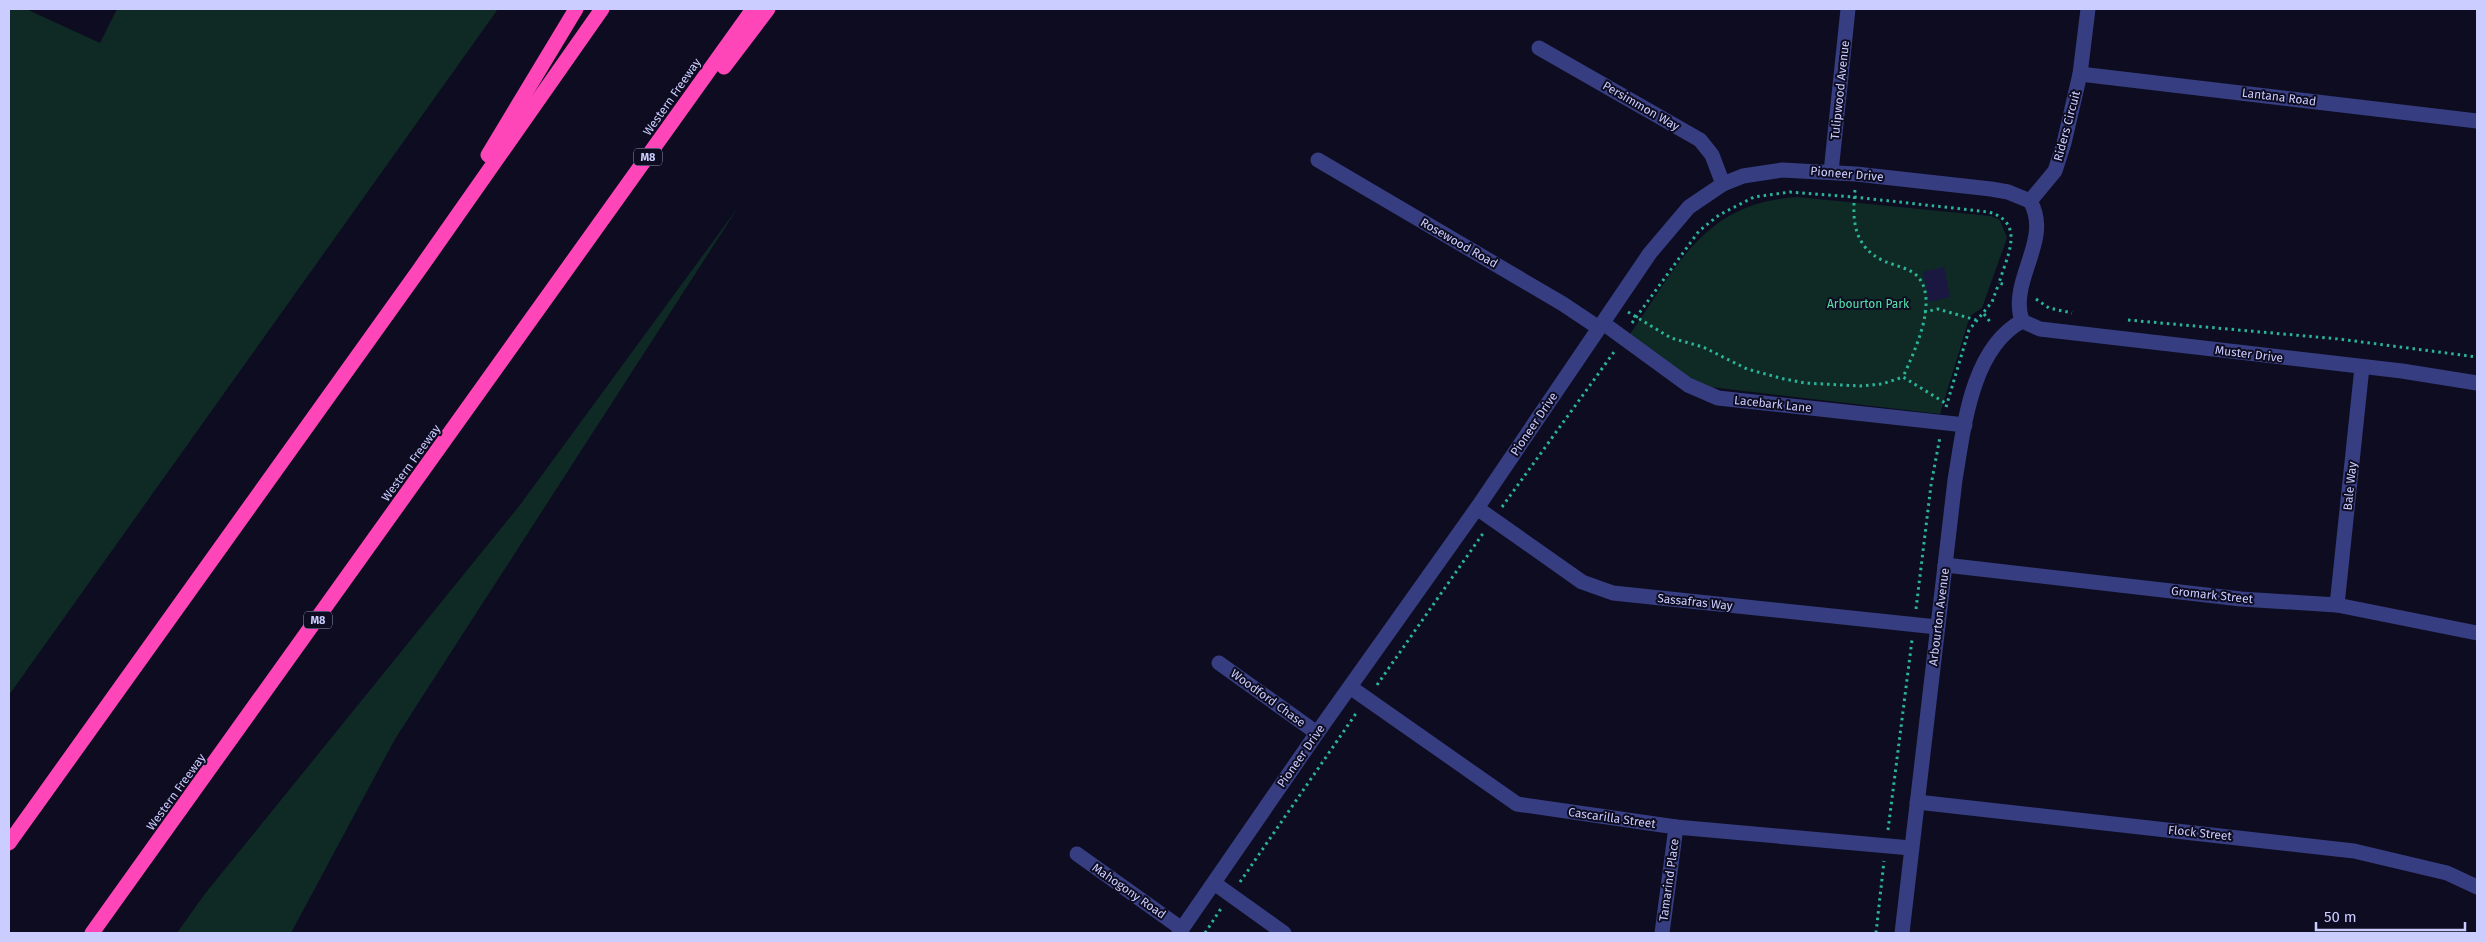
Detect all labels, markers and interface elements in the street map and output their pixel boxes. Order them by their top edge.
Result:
street label: Tulipwood Avenue [1828,40,1852,140]
street label: Western Freeway [640,56,704,138]
street label: Persimmon Way [1600,78,1682,134]
street label: Lantana Road [2241,86,2317,108]
street label: Riders Circuit [2051,89,2083,163]
road number: M8 [634,148,662,166]
street label: Pioneer Drive [1810,164,1884,184]
street label: Rosewood Road [1418,215,1500,271]
park label: Arbourton Park [1827,297,1910,311]
street label: Muster Drive [2214,343,2284,365]
street label: Pioneer Drive [1508,390,1560,458]
street label: Lacebark Lane [1734,393,1812,415]
street label: Western Freeway [379,422,443,504]
street label: Bale Way [2340,461,2360,511]
street label: Arbourton Avenue [1926,567,1952,667]
street label: Gromark Street [2170,584,2254,606]
street label: Sassafras Way [1657,591,1733,613]
road number: M8 [304,612,332,628]
street label: Woodford Chase [1228,666,1308,730]
street label: Pioneer Drive [1274,722,1328,790]
street label: Western Freeway [144,751,208,833]
street label: Cascarilla Street [1567,805,1657,831]
street label: Flock Street [2168,823,2233,843]
street label: Tamarind Place [1656,838,1682,922]
street label: Mahogony Road [1089,860,1169,922]
scale bar [2316,900,2465,932]
text: 50 m [2324,908,2357,926]

